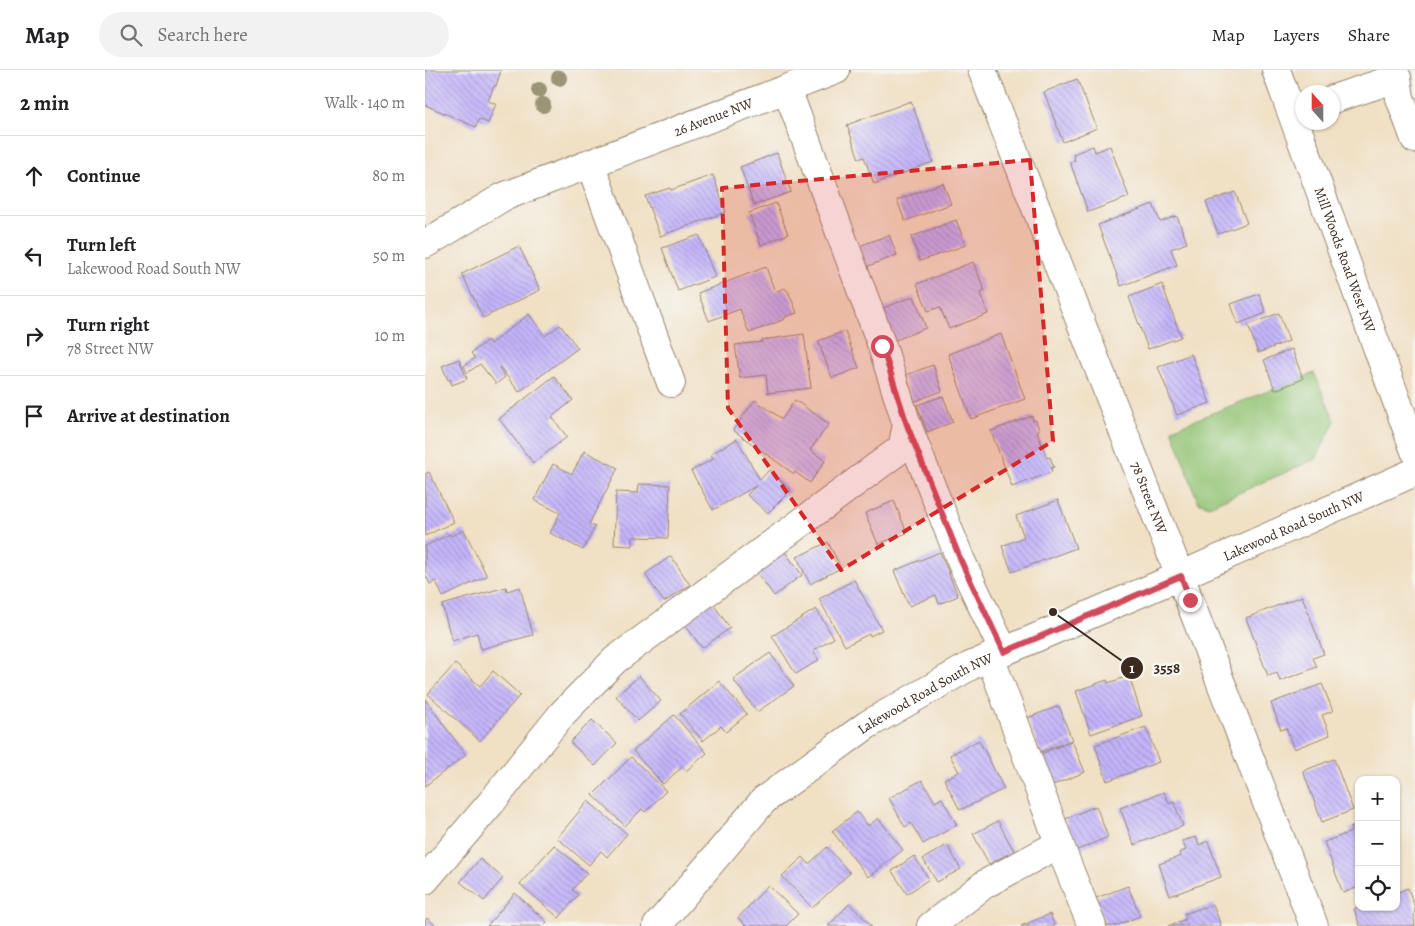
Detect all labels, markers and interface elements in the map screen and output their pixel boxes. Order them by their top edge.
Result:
search box [99,12,449,57]
text: Map [25,19,69,51]
icon: search [117,21,145,49]
text: Search here [157,22,248,48]
text: Map [1212,23,1245,47]
text: Layers [1273,23,1320,47]
text: Share [1348,23,1390,47]
north arrow [1295,85,1340,130]
text: 2 min [20,89,69,117]
text: Walk · 140 m [325,92,405,114]
street label: 26 Avenue NW [671,93,757,141]
icon: ahead [20,162,48,190]
text: Continue [67,163,141,189]
text: 80 m [372,165,405,187]
street label: Mill Woods Road West NW [1310,185,1380,336]
text: Turn left [67,232,136,258]
icon: left [20,242,48,270]
text: 50 m [373,245,405,267]
text: Lakewood Road South NW [67,258,241,280]
text: Turn right [67,312,149,338]
icon: right [20,322,48,350]
text: 10 m [375,325,405,347]
route start [871,335,894,358]
text: 78 Street NW [67,338,154,360]
icon: arrive [20,402,48,430]
text: Arrive at destination [67,403,230,429]
street label: 78 Street NW [1126,459,1172,537]
street label: Lakewood Road South NW [1220,486,1368,566]
route end [1179,589,1202,612]
street label: Lakewood Road South NW [854,648,997,739]
callout: 3558 [1119,653,1191,683]
text: 1 [1129,658,1135,678]
text: 3558 [1154,658,1180,678]
map controls [1355,776,1400,911]
button: + [1355,776,1400,821]
button: − [1355,821,1400,866]
button: locate [1355,866,1400,911]

